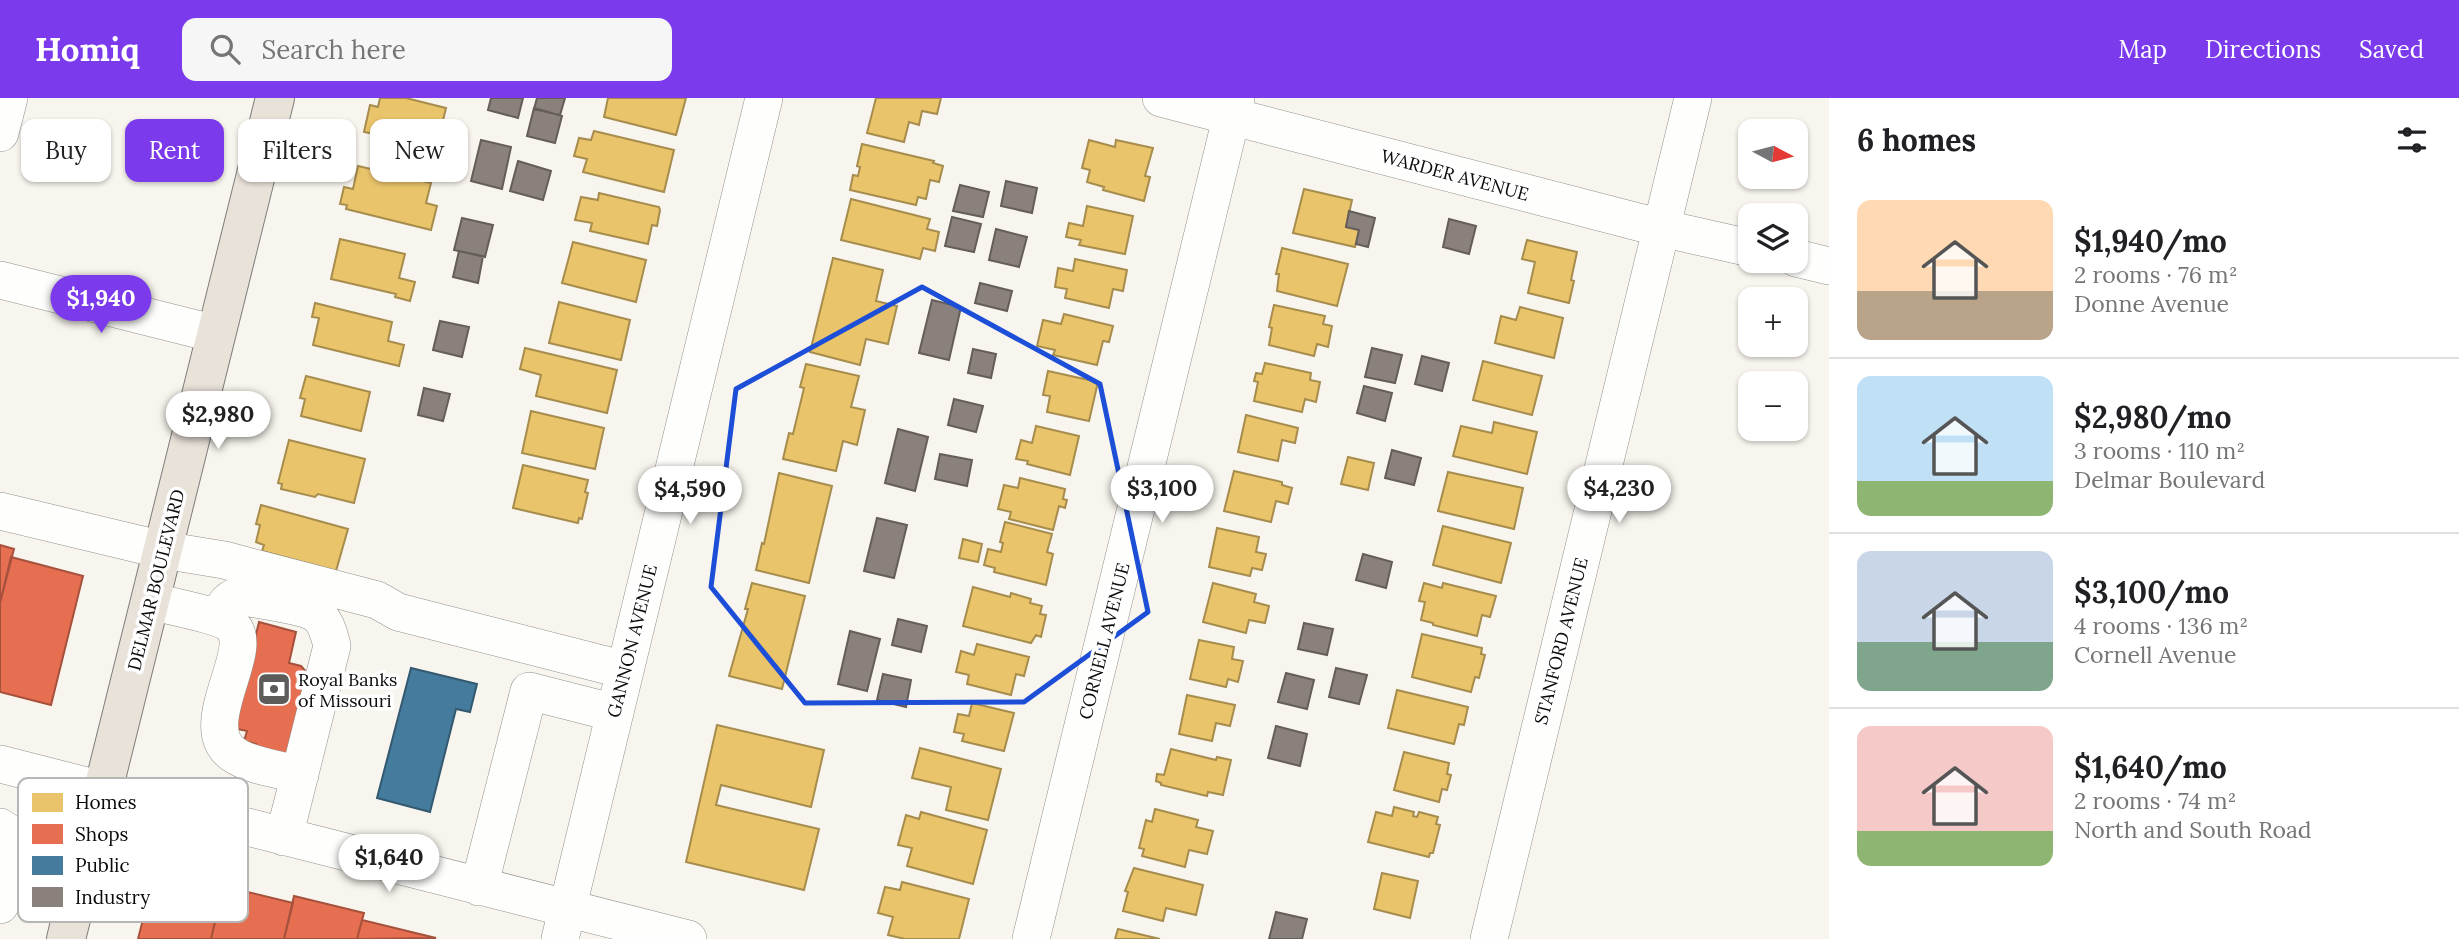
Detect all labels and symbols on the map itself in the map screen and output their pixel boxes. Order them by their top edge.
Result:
north arrow [1738,119,1808,189]
street label: WARDER AVENUE [1379,144,1531,206]
pin: $1,940 [44,275,158,335]
pin: $2,980 [161,392,275,451]
pin: $4,590 [633,466,747,526]
pin: $3,100 [1105,466,1219,525]
pin: $4,230 [1562,466,1676,525]
street label: DELMAR BOULEVARD [122,487,190,673]
street label: STANFORD AVENUE [1529,555,1593,727]
street label: CORNELL AVENUE [1073,560,1135,722]
street label: GANNON AVENUE [602,562,662,720]
place label: Royal Banks of Missouri [298,668,397,712]
bank icon: Royal Banks of Missouri [255,670,293,708]
legend [18,778,248,922]
text: Homes [75,790,137,814]
text: Shops [75,822,129,846]
pin: $1,640 [332,834,446,894]
text: Public [75,853,130,877]
text: Industry [75,885,150,909]

